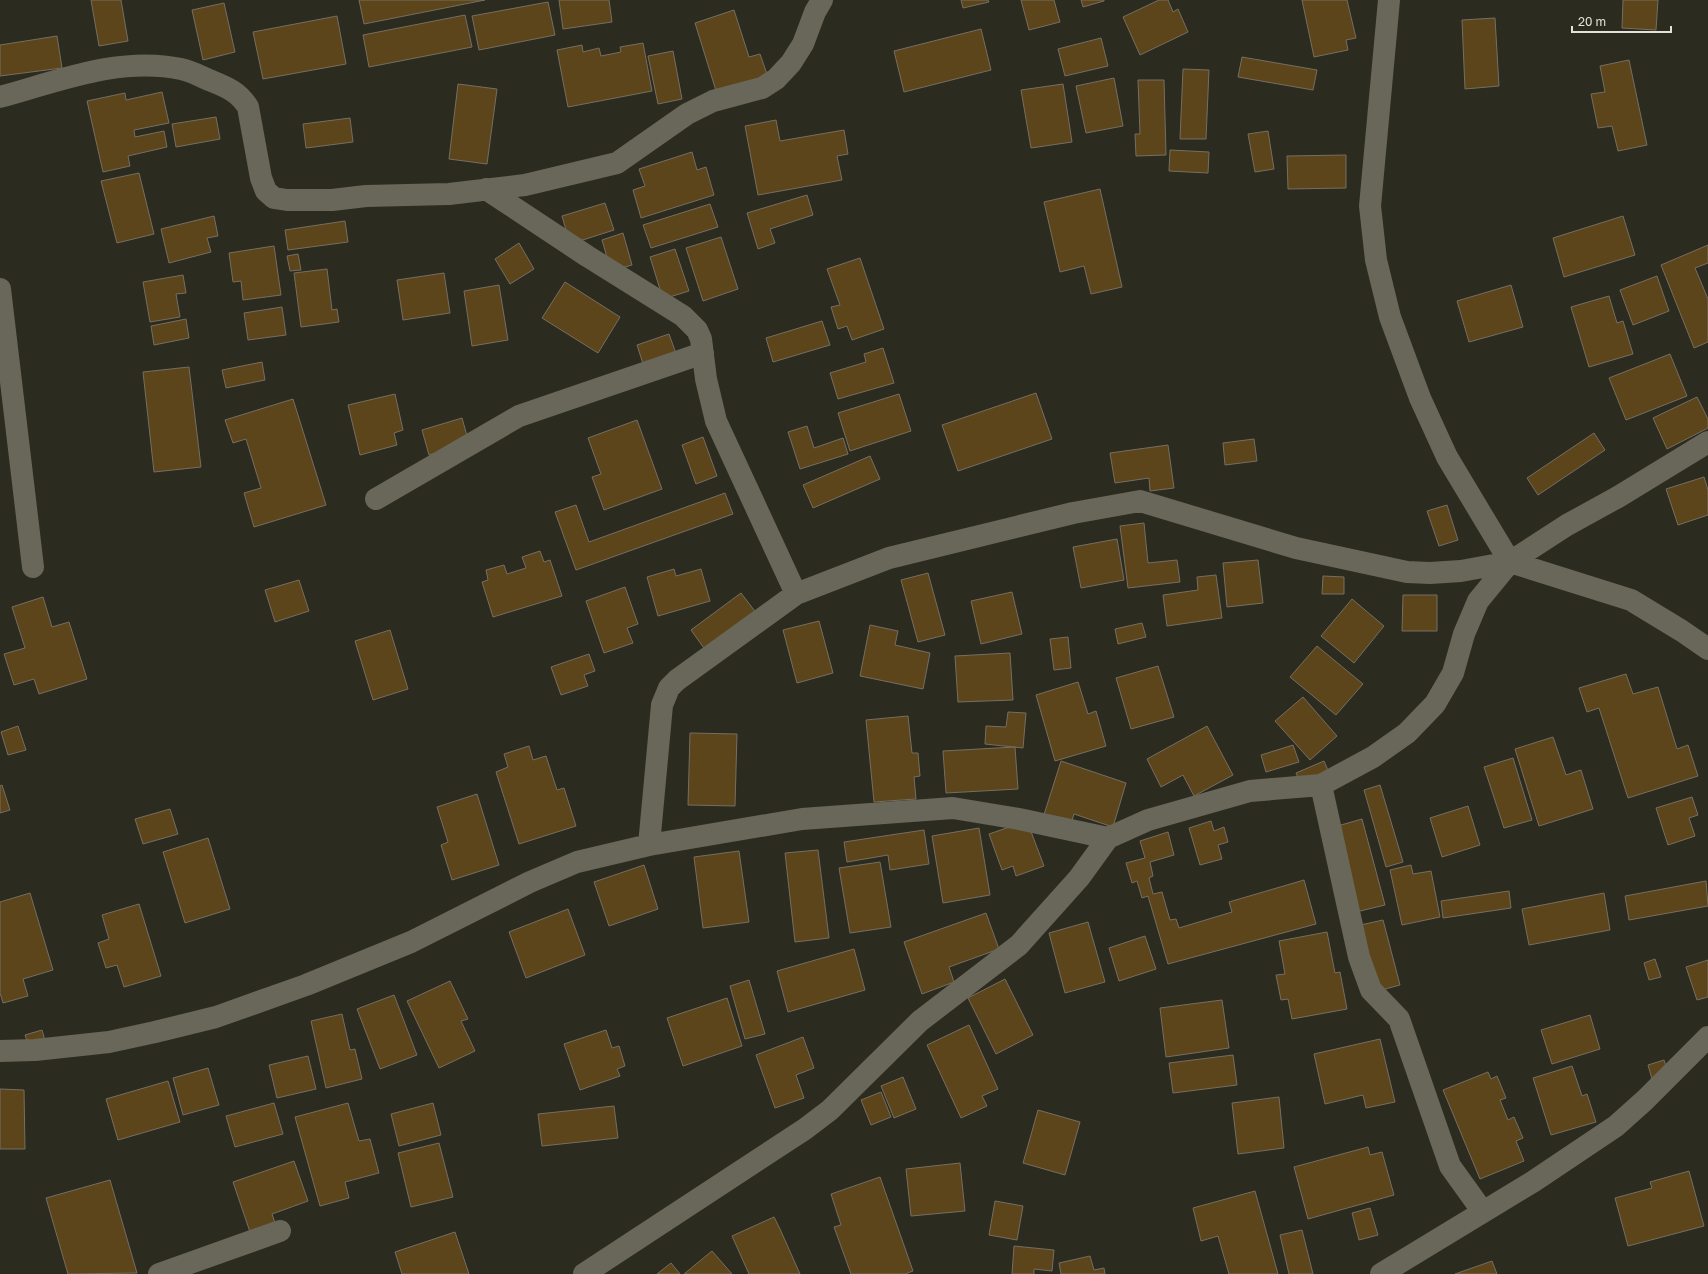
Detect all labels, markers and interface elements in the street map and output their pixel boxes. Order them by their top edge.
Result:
scale bar [1572,8,1671,34]
text: 20 m [1578,14,1606,29]

